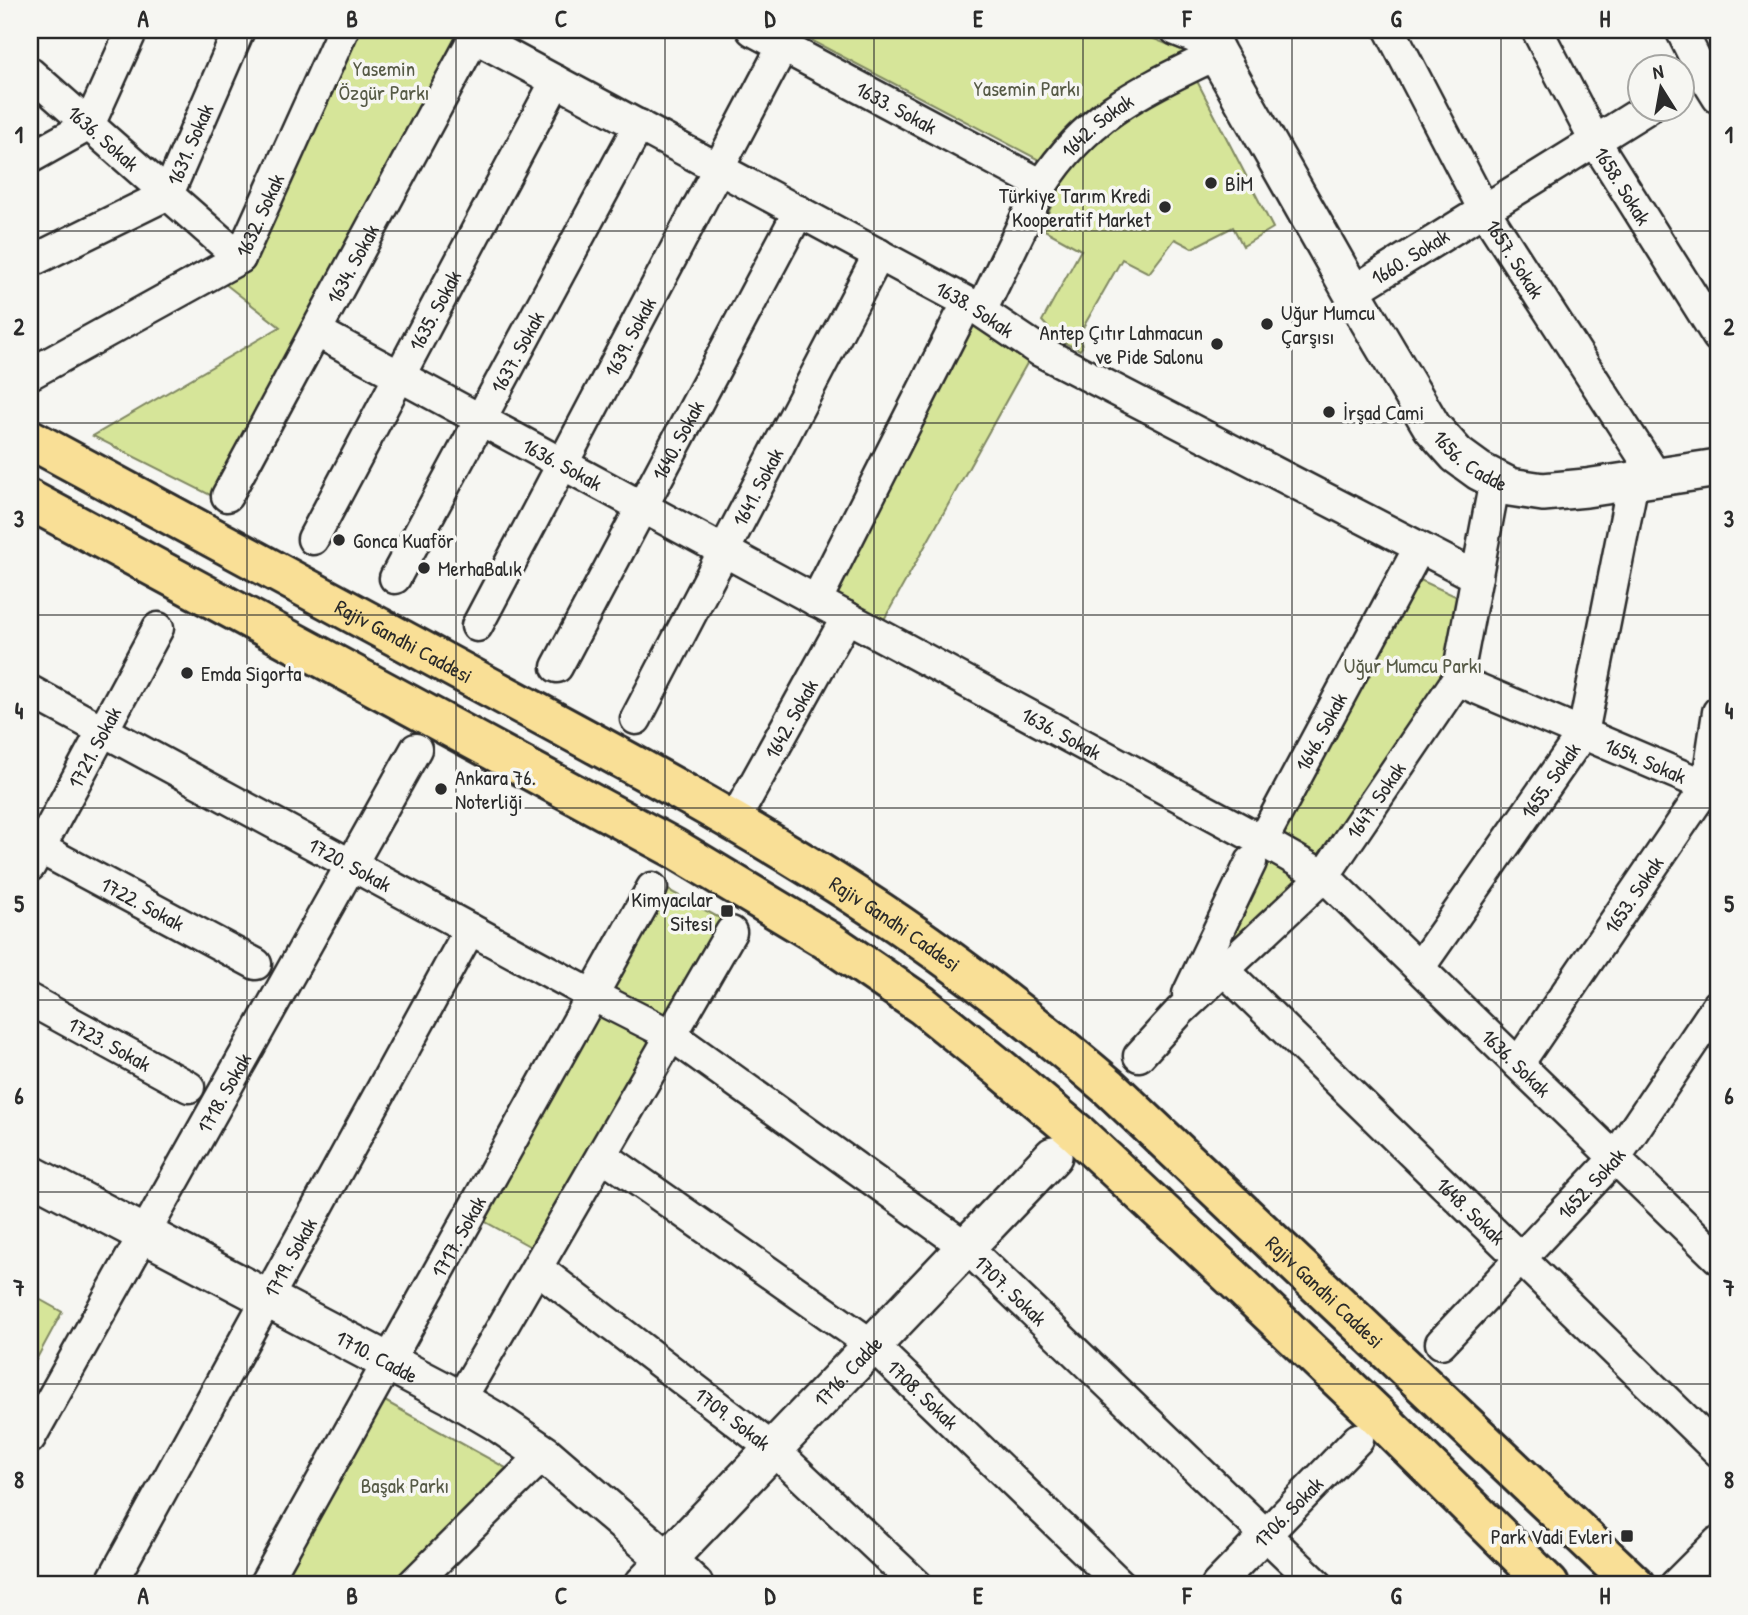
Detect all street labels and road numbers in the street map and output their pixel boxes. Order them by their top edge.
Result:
street label: 1633. Sokak [851,74,943,141]
street label: 1642. Sokak [1054,86,1139,163]
street label: 1636. Sokak [61,98,146,178]
street label: 1631. Sokak [159,99,220,190]
street label: 1658. Sokak [1588,141,1659,231]
street label: 1632. Sokak [228,169,291,261]
street label: 1657. Sokak [1479,214,1552,304]
street label: 1634. Sokak [319,218,386,308]
street label: 1660. Sokak [1365,221,1455,291]
street label: 1635. Sokak [401,265,468,356]
street label: 1638. Sokak [931,273,1020,344]
street label: 1639. Sokak [597,292,663,382]
street label: 1637. Sokak [483,305,551,398]
street label: 1640. Sokak [644,395,711,485]
street label: 1656. Cadde [1427,423,1513,498]
street label: 1636. Sokak [517,430,608,497]
street label: 1641. Sokak [725,442,790,531]
street label: Rajiv Gandhi Caddesi [330,592,478,690]
street label: 1642. Sokak [757,673,825,764]
street label: 1646. Sokak [1288,687,1354,776]
street label: 1636. Sokak [1016,700,1107,766]
street label: 1721. Sokak [60,701,128,793]
street label: 1654. Sokak [1600,730,1691,790]
street label: 1655. Sokak [1513,736,1587,824]
street label: 1647. Sokak [1339,756,1412,844]
street label: 1720. Sokak [304,830,397,899]
street label: 1653. Sokak [1597,850,1670,939]
street label: 1722. Sokak [96,869,190,938]
street label: Rajiv Gandhi Caddesi [824,869,967,978]
street label: 1723. Sokak [63,1009,157,1078]
street label: 1636. Sokak [1475,1022,1558,1103]
street label: 1718. Sokak [189,1047,258,1138]
street label: 1652. Sokak [1550,1142,1632,1225]
street label: 1648. Sokak [1430,1170,1512,1251]
street label: 1717. Sokak [424,1190,493,1282]
street label: 1719. Sokak [256,1212,324,1302]
street label: Rajiv Gandhi Caddesi [1260,1229,1390,1355]
street label: 1707. Sokak [968,1248,1054,1332]
street label: 1710. Cadde [331,1323,423,1390]
street label: 1716. Cadde [807,1329,888,1413]
street label: 1708. Sokak [881,1353,966,1436]
street label: 1709. Sokak [689,1380,777,1457]
street label: 1706. Sokak [1247,1469,1329,1554]

